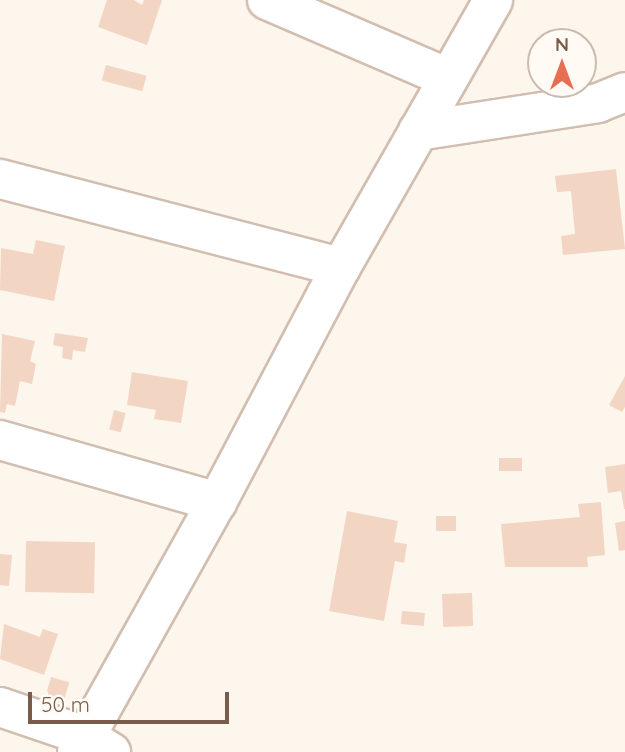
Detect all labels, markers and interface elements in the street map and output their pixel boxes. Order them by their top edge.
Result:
north arrow [527,28,597,98]
text: N [555,32,569,56]
scale bar [32,678,233,722]
text: 50 m [41,691,90,717]

